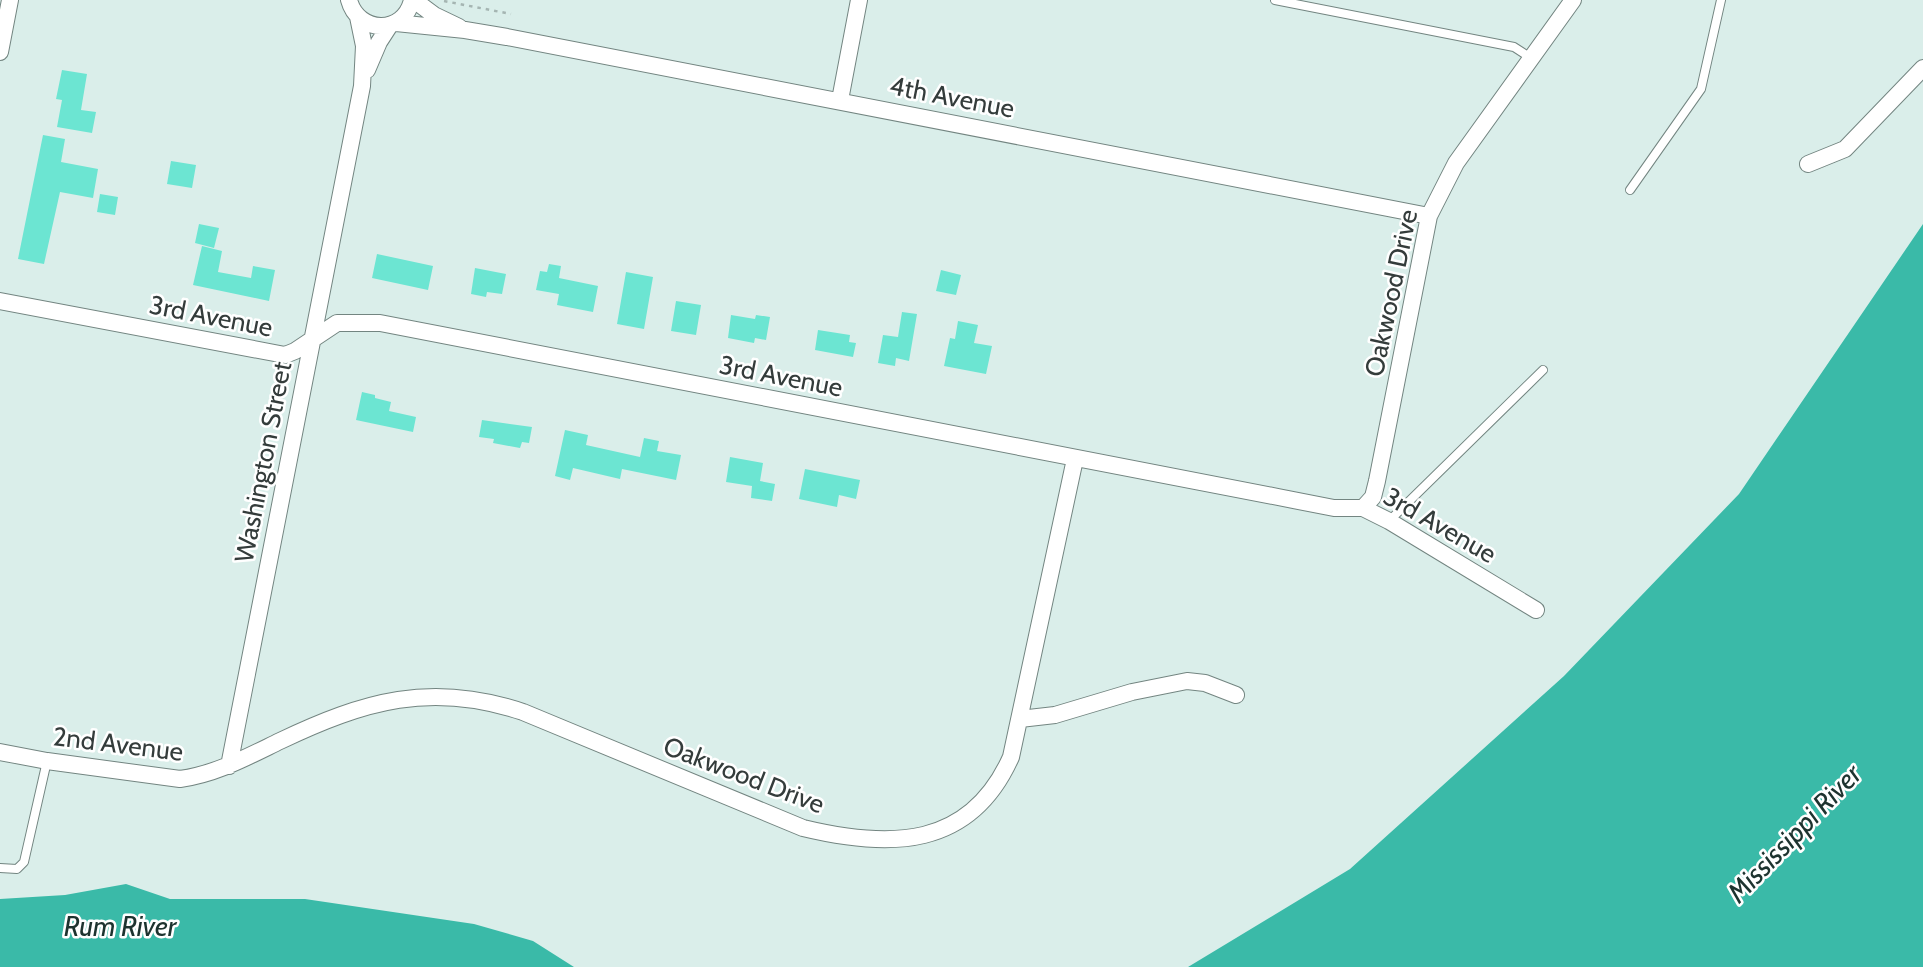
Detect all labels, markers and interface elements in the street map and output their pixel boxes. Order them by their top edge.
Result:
street label: 4th Avenue [887,69,1017,125]
street label: Oakwood Drive [1358,207,1424,379]
street label: 3rd Avenue [147,288,275,344]
street label: 3rd Avenue [717,348,845,404]
street label: Washington Street [228,359,298,565]
street label: 3rd Avenue [1378,480,1502,570]
street label: 2nd Avenue [51,720,185,768]
street label: Oakwood Drive [659,730,829,820]
water label: Mississippi River [1719,756,1869,910]
water label: Rum River [64,909,178,943]

